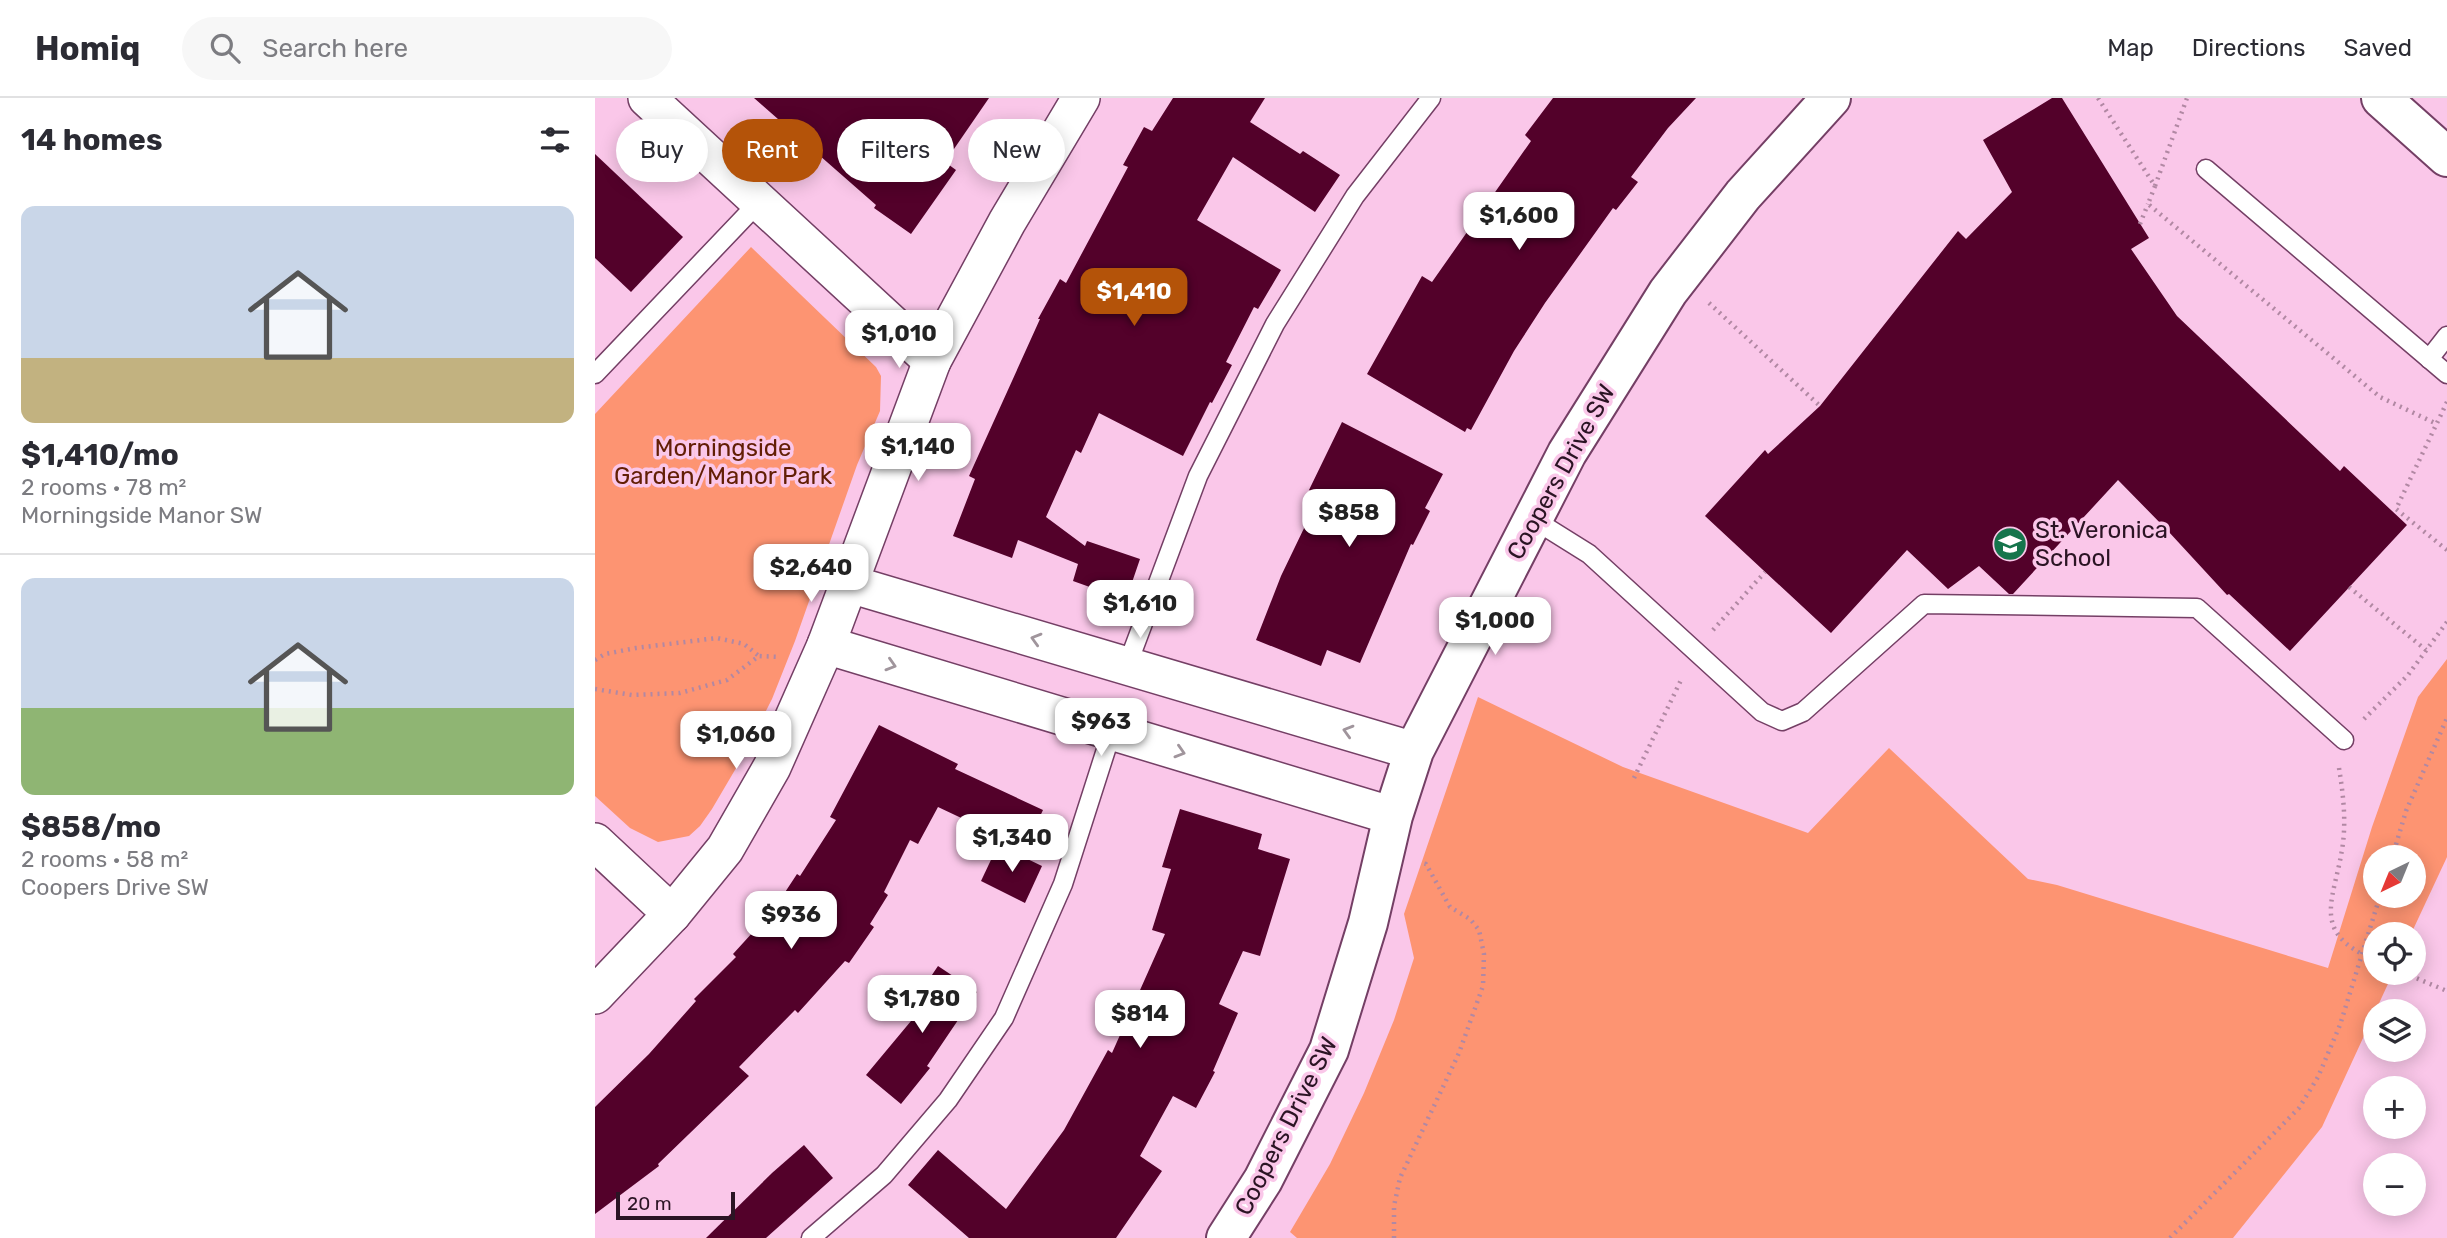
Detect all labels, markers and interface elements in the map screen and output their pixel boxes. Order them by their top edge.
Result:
search box [182,17,672,80]
text: Homiq [35,29,140,68]
icon: search [206,29,244,67]
text: Search here [262,33,408,64]
text: Map [2107,34,2154,62]
text: Directions [2192,34,2305,62]
text: Saved [2343,34,2412,62]
chip: Buy [616,119,708,182]
chip: Rent [722,119,823,182]
chip: Filters [837,119,954,182]
chip: New [968,119,1065,182]
icon: filters [536,121,574,159]
text: 14 homes [21,122,163,158]
pin: $1,600 [1462,192,1576,252]
text: $1,600 [1479,201,1559,229]
icon: home [235,252,361,378]
pin: $1,410 [1077,268,1191,328]
text: $1,410 [1096,277,1172,305]
pin: $1,010 [842,310,956,370]
text: $1,010 [861,319,937,347]
street label: Coopers Drive SW [1501,379,1621,565]
pin: $1,140 [861,424,975,483]
text: $1,140 [881,432,955,460]
park label: Morningside Garden/Manor Park [614,434,833,490]
text: $1,410/mo [21,437,179,473]
text: 2 rooms · 78 m² [21,473,186,501]
pin: $858 [1308,490,1390,549]
text: $858 [1318,498,1380,526]
text: Morningside Manor SW [21,501,262,529]
place label: St. Veronica School [2035,516,2168,572]
school or university icon: St. Veronica School [1991,525,2029,563]
pin: $2,640 [754,545,868,604]
text: $2,640 [770,553,852,581]
pin: $1,610 [1083,580,1197,640]
text: $1,610 [1103,589,1177,617]
pin: $1,000 [1438,598,1552,657]
text: $1,000 [1455,606,1535,634]
icon: home [235,624,361,750]
one-way arrow [1030,633,1042,648]
one-way arrow [885,656,897,671]
pin: $963 [1060,698,1142,758]
text: $963 [1071,707,1131,735]
pin: $1,060 [679,712,793,771]
text: $1,060 [696,720,776,748]
one-way arrow [1343,725,1355,740]
one-way arrow [1173,743,1185,758]
text: $858/mo [21,809,161,845]
pin: $1,340 [955,814,1069,874]
text: $1,340 [972,823,1052,851]
text: 2 rooms · 58 m² [21,845,188,873]
north arrow [2363,845,2425,908]
map controls [2363,845,2426,1216]
text: Coopers Drive SW [21,873,209,901]
pin: $936 [750,892,832,951]
text: $936 [761,900,821,928]
button: locate [2363,922,2426,985]
pin: $1,780 [865,976,979,1035]
text: $1,780 [884,984,960,1012]
pin: $814 [1099,990,1181,1050]
text: $814 [1111,999,1169,1027]
button: layers [2363,999,2426,1062]
street label: Coopers Drive SW [1229,1032,1343,1220]
button: + [2363,1076,2426,1139]
button: − [2363,1153,2426,1216]
scale bar [616,1189,735,1221]
text: 20 m [627,1192,672,1215]

